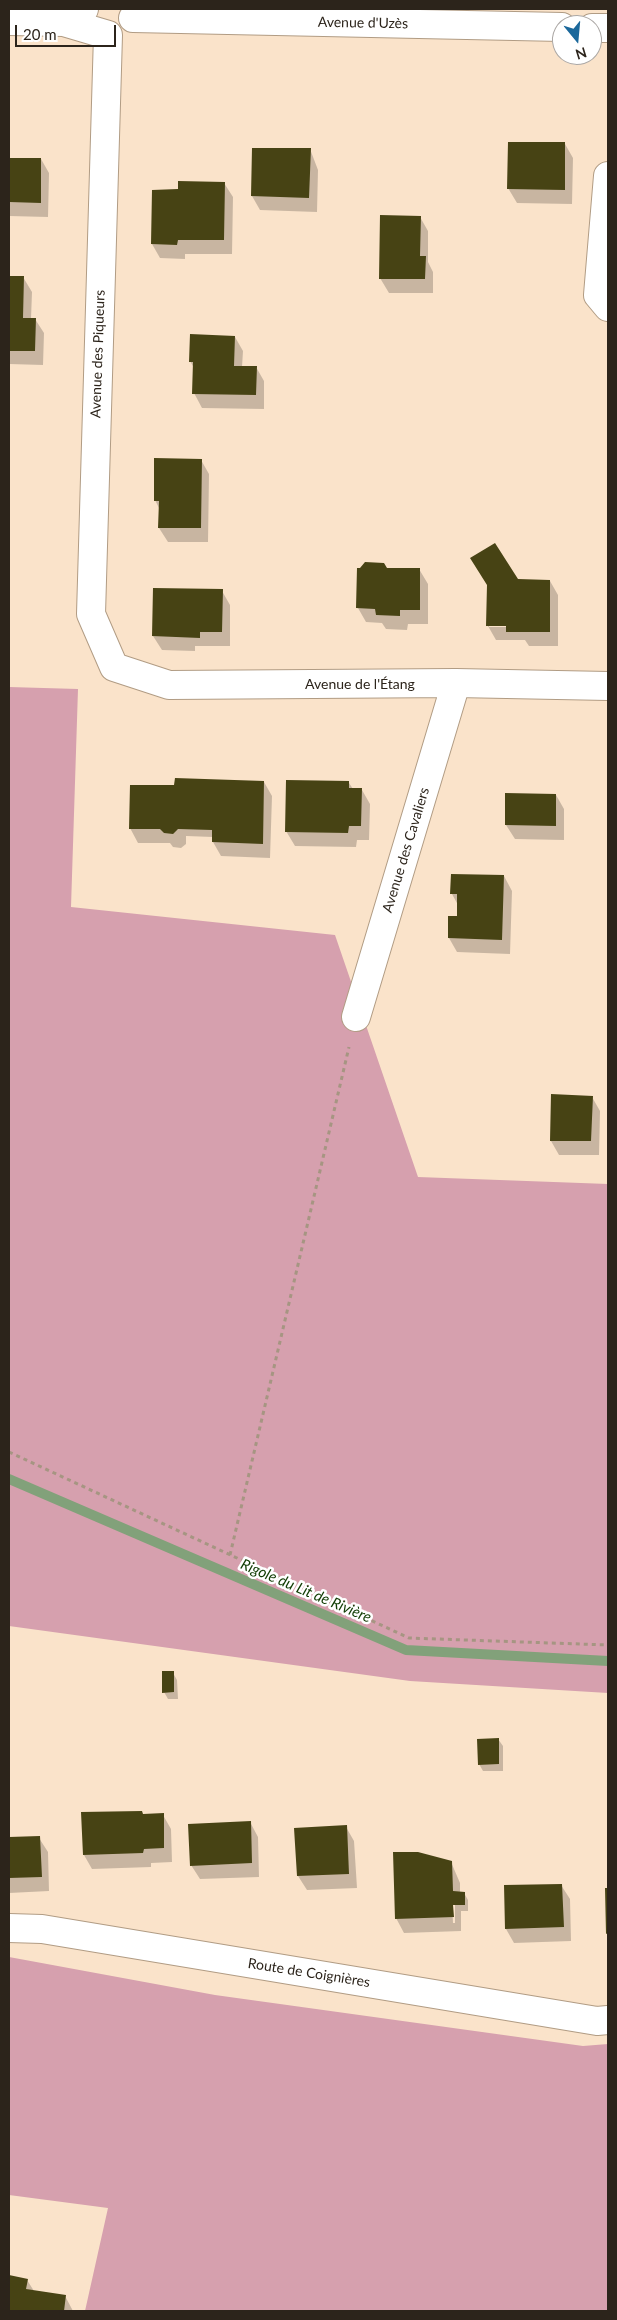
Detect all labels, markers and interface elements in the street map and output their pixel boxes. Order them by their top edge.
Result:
street label: Avenue d'Uzès [318,14,408,32]
scale bar [18,15,119,47]
north arrow [552,15,602,65]
text: 20 m [23,25,57,43]
text: N [574,44,589,64]
street label: Avenue des Piqueurs [87,290,109,418]
street label: Avenue de l'Étang [305,676,415,692]
street label: Avenue des Cavaliers [379,785,433,915]
water label: Rigole du Lit de Rivière [238,1555,374,1627]
street label: Route de Coignières [247,1955,371,1991]

